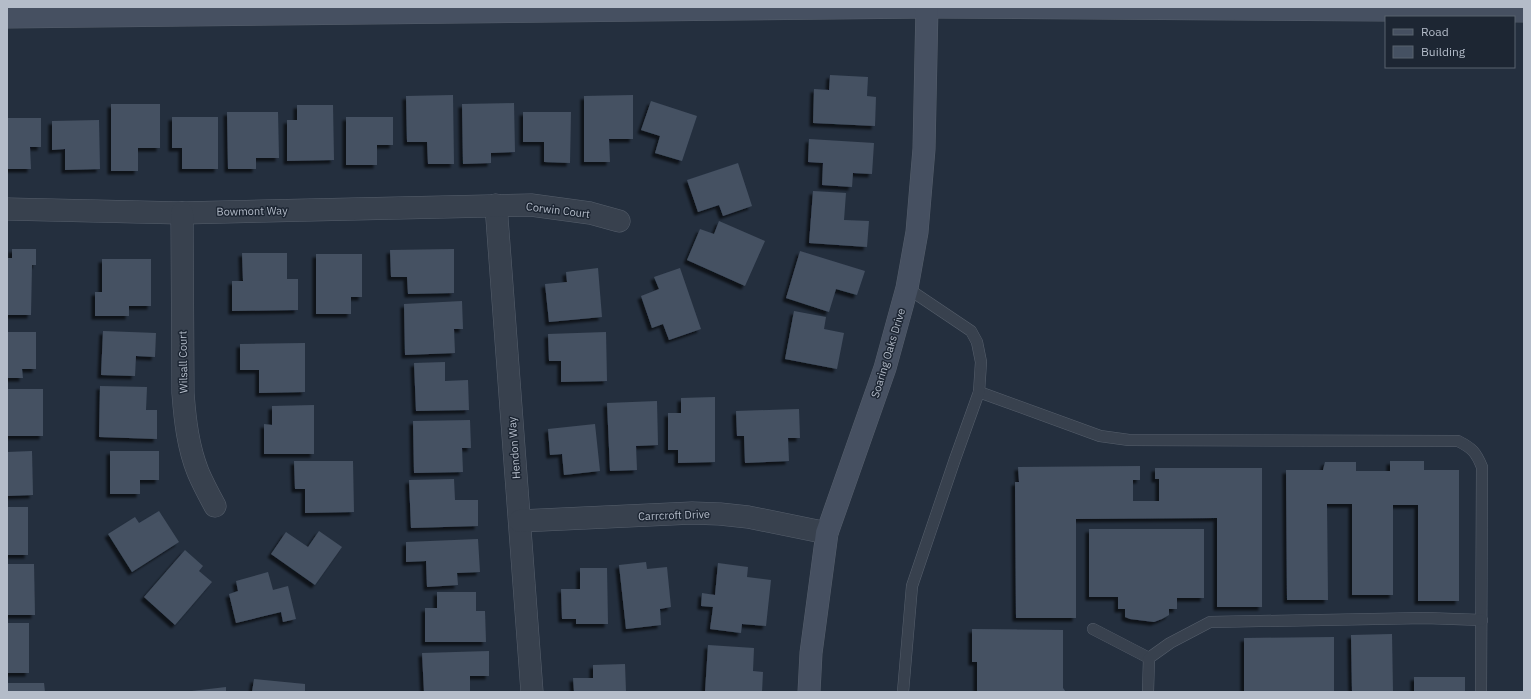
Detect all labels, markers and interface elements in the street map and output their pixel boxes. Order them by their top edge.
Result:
legend [1385,16,1515,68]
text: Road [1421,24,1449,39]
text: Building [1421,44,1466,59]
street label: Corwin Court [525,199,591,221]
street label: Bowmont Way [216,203,288,219]
street label: Soaring Oaks Drive [868,307,908,399]
street label: Wilsall Court [175,331,191,393]
street label: Hendon Way [505,416,523,480]
street label: Carrcroft Drive [638,507,710,523]

